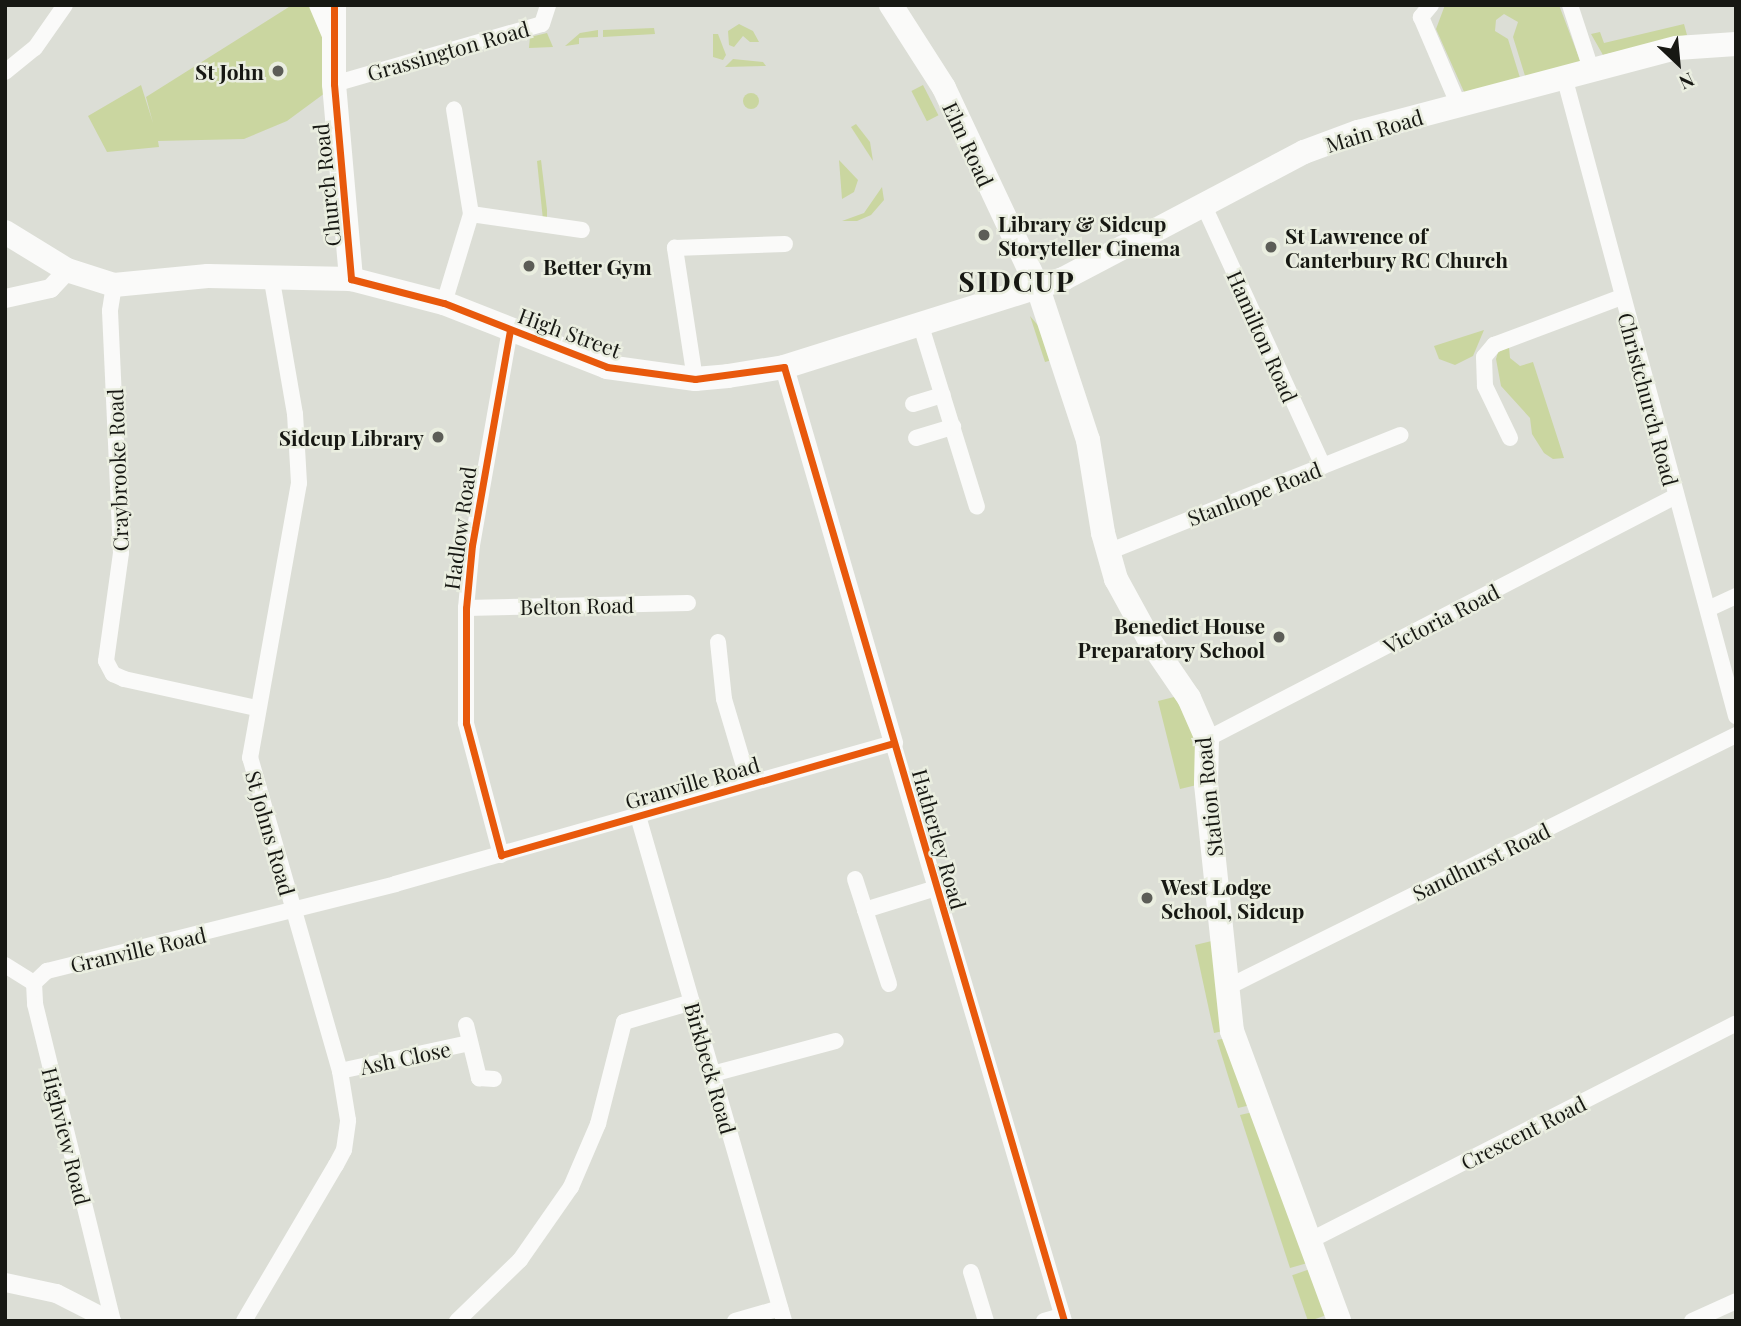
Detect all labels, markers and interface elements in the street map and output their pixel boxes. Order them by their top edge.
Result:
street label: Grassington Road [364,15,532,85]
north arrow [1643,28,1713,98]
place label: St John [195,58,264,84]
marker: St John [270,63,286,79]
text: N [1675,67,1699,97]
street label: Elm Road [938,98,1000,190]
street label: Main Road [1322,103,1426,157]
street label: Church Road [307,122,345,248]
place label: Library & Sidcup Storyteller Cinema [998,210,1181,260]
place label: St Lawrence of Canterbury RC Church [1285,222,1509,272]
marker: Library & Sidcup Storyteller Cinema [976,227,992,243]
marker: St Lawrence of Canterbury RC Church [1263,239,1279,255]
place label: Better Gym [543,253,652,279]
marker: Better Gym [521,258,537,274]
district label: SIDCUP [959,264,1075,298]
street label: Hamilton Road [1223,266,1303,406]
street label: High Street [515,302,625,362]
street label: Christchurch Road [1614,310,1684,488]
street label: Craybrooke Road [102,388,132,552]
place label: Sidcup Library [279,424,424,450]
marker: Sidcup Library [430,429,446,445]
street label: Stanhope Road [1183,456,1325,530]
street label: Hadlow Road [438,464,480,592]
street label: Victoria Road [1379,578,1503,658]
street label: Belton Road [520,591,634,619]
place label: Benedict House Preparatory School [1077,612,1265,662]
marker: Benedict House Preparatory School [1271,629,1287,645]
street label: Station Road [1189,736,1227,858]
street label: Granville Road [622,751,762,813]
street label: Hatherley Road [908,766,972,912]
street label: St Johns Road [241,768,301,898]
street label: Sandhurst Road [1408,817,1554,905]
place label: West Lodge School, Sidcup [1161,873,1304,923]
marker: West Lodge School, Sidcup [1139,890,1155,906]
street label: Granville Road [68,921,208,977]
street label: Birkbeck Road [680,999,742,1137]
street label: Ash Close [357,1035,453,1079]
street label: Highview Road [38,1064,96,1208]
street label: Crescent Road [1456,1090,1590,1174]

